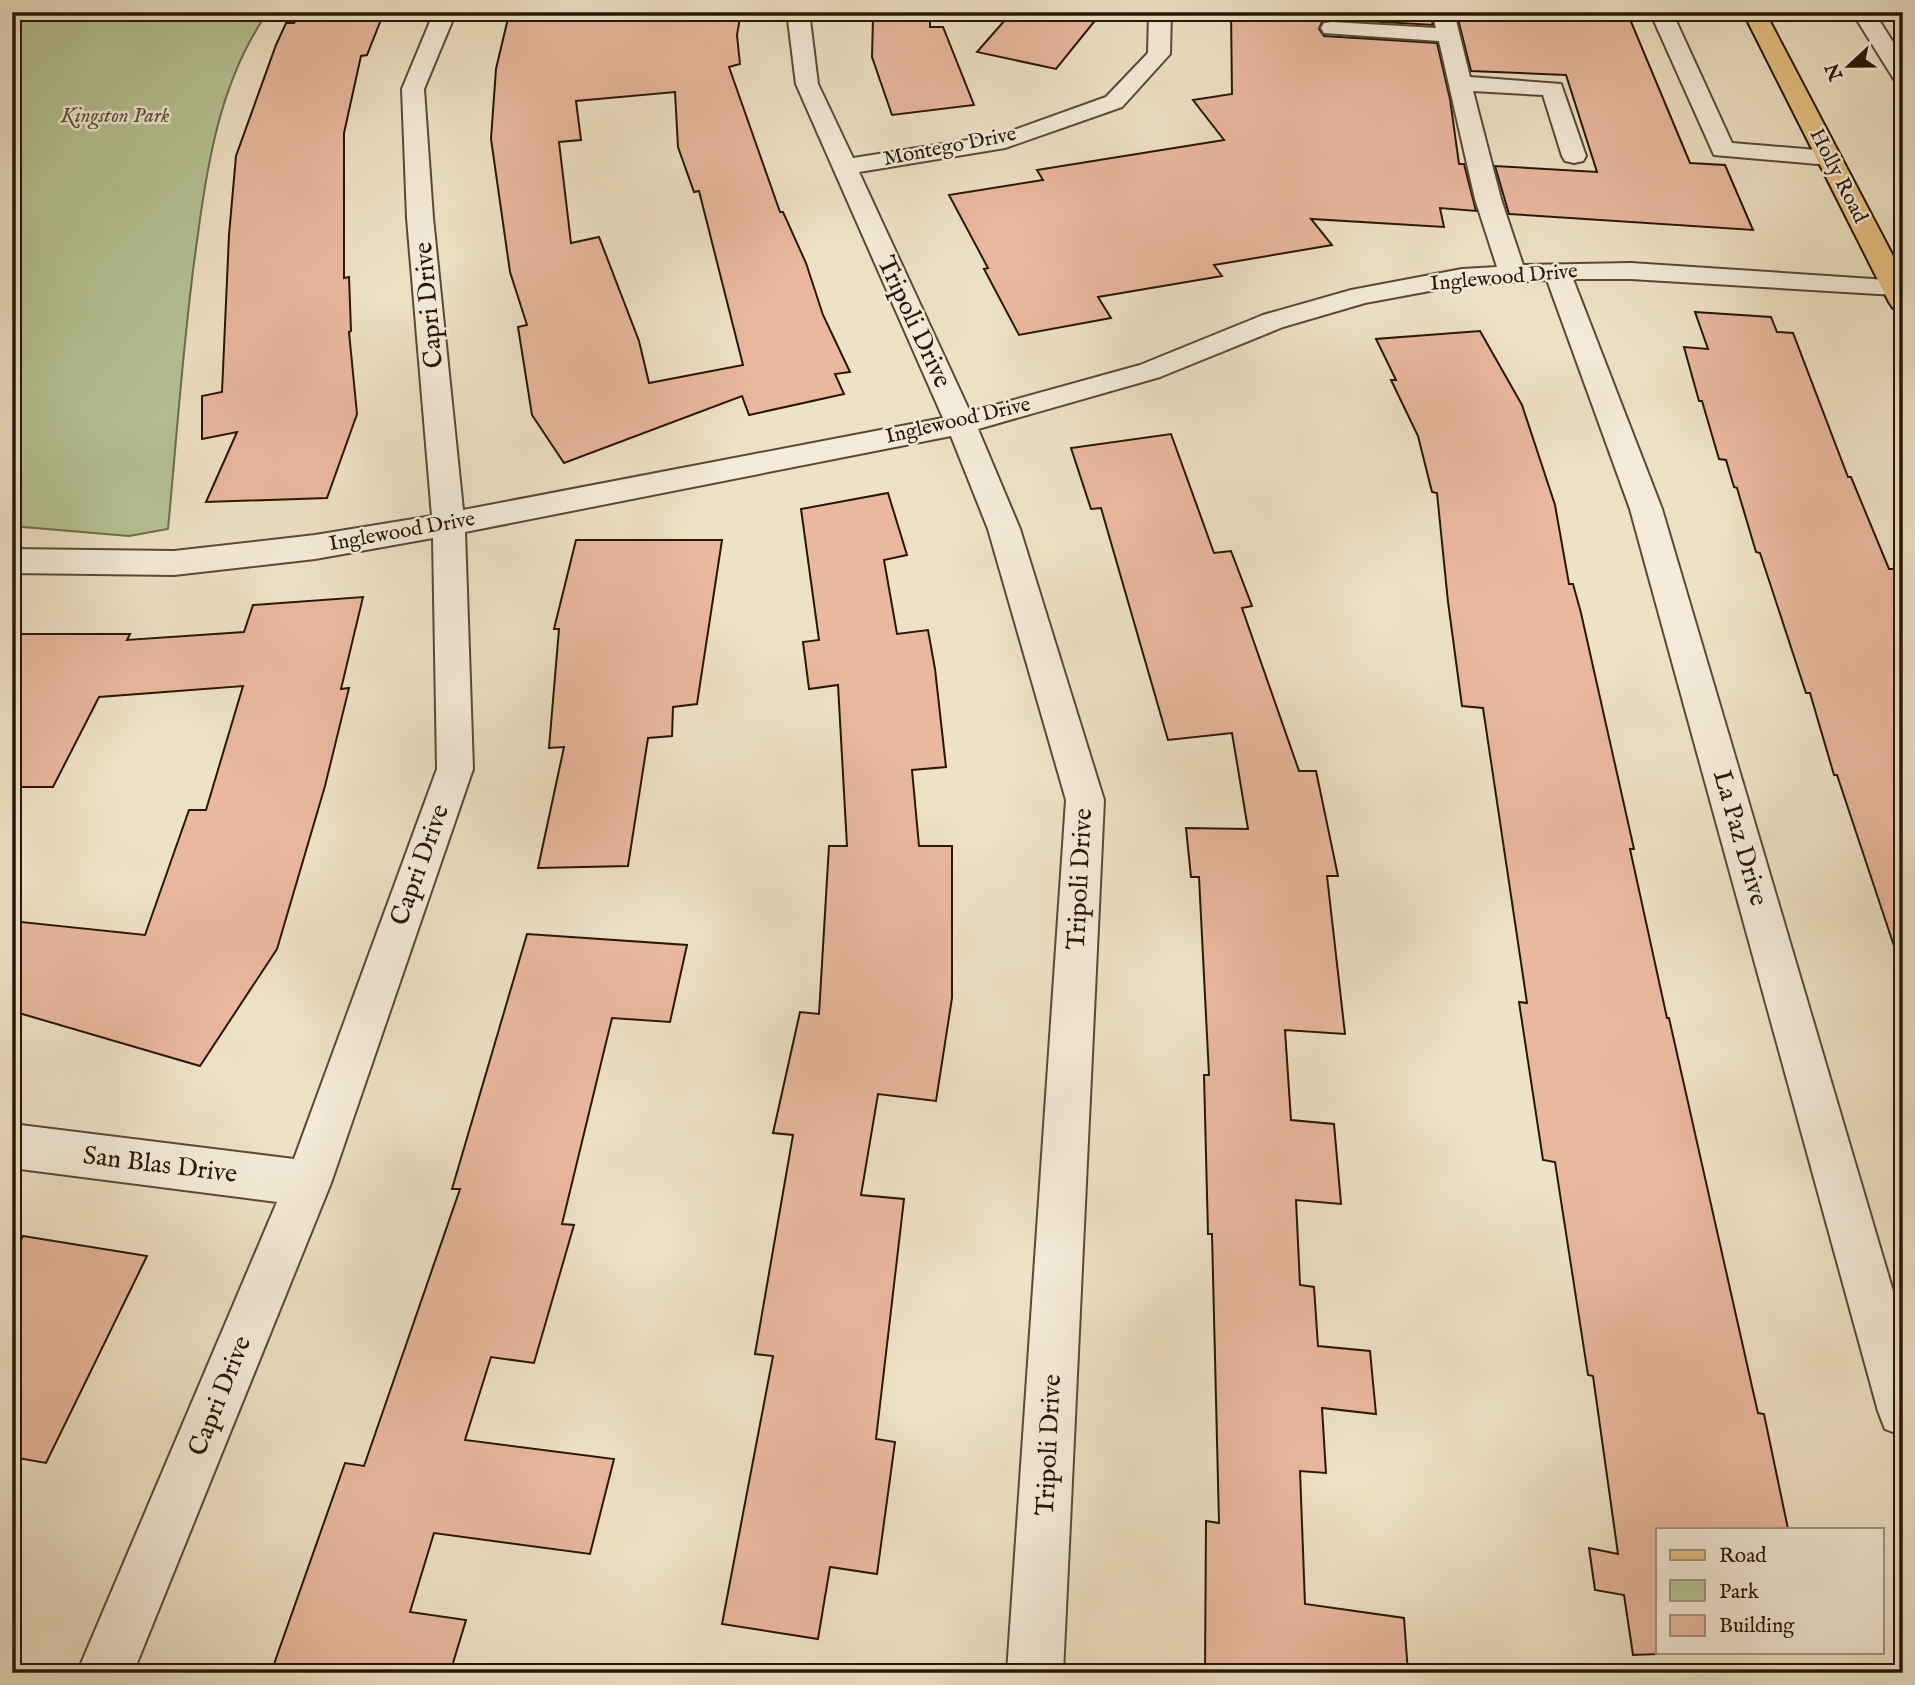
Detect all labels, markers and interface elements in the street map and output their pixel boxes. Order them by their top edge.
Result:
north arrow [1814,32,1884,102]
text: N [1821,59,1850,85]
park label: Kingston Park [60,103,170,130]
street label: Montego Drive [881,121,1019,173]
street label: Holly Road [1803,124,1874,229]
street label: Capri Drive [407,240,451,369]
street label: Tripoli Drive [869,251,959,393]
street label: Inglewood Drive [1429,258,1579,298]
street label: Inglewood Drive [883,391,1033,451]
street label: Inglewood Drive [327,506,478,558]
street label: La Paz Drive [1705,766,1775,910]
street label: Capri Drive [383,800,457,930]
street label: Tripoli Drive [1060,807,1100,951]
street label: San Blas Drive [81,1139,239,1191]
street label: Capri Drive [181,1331,259,1461]
street label: Tripoli Drive [1029,1373,1069,1517]
legend [1656,1528,1884,1654]
text: Road [1719,1543,1767,1570]
text: Park [1719,1579,1760,1606]
text: Building [1719,1613,1795,1640]

